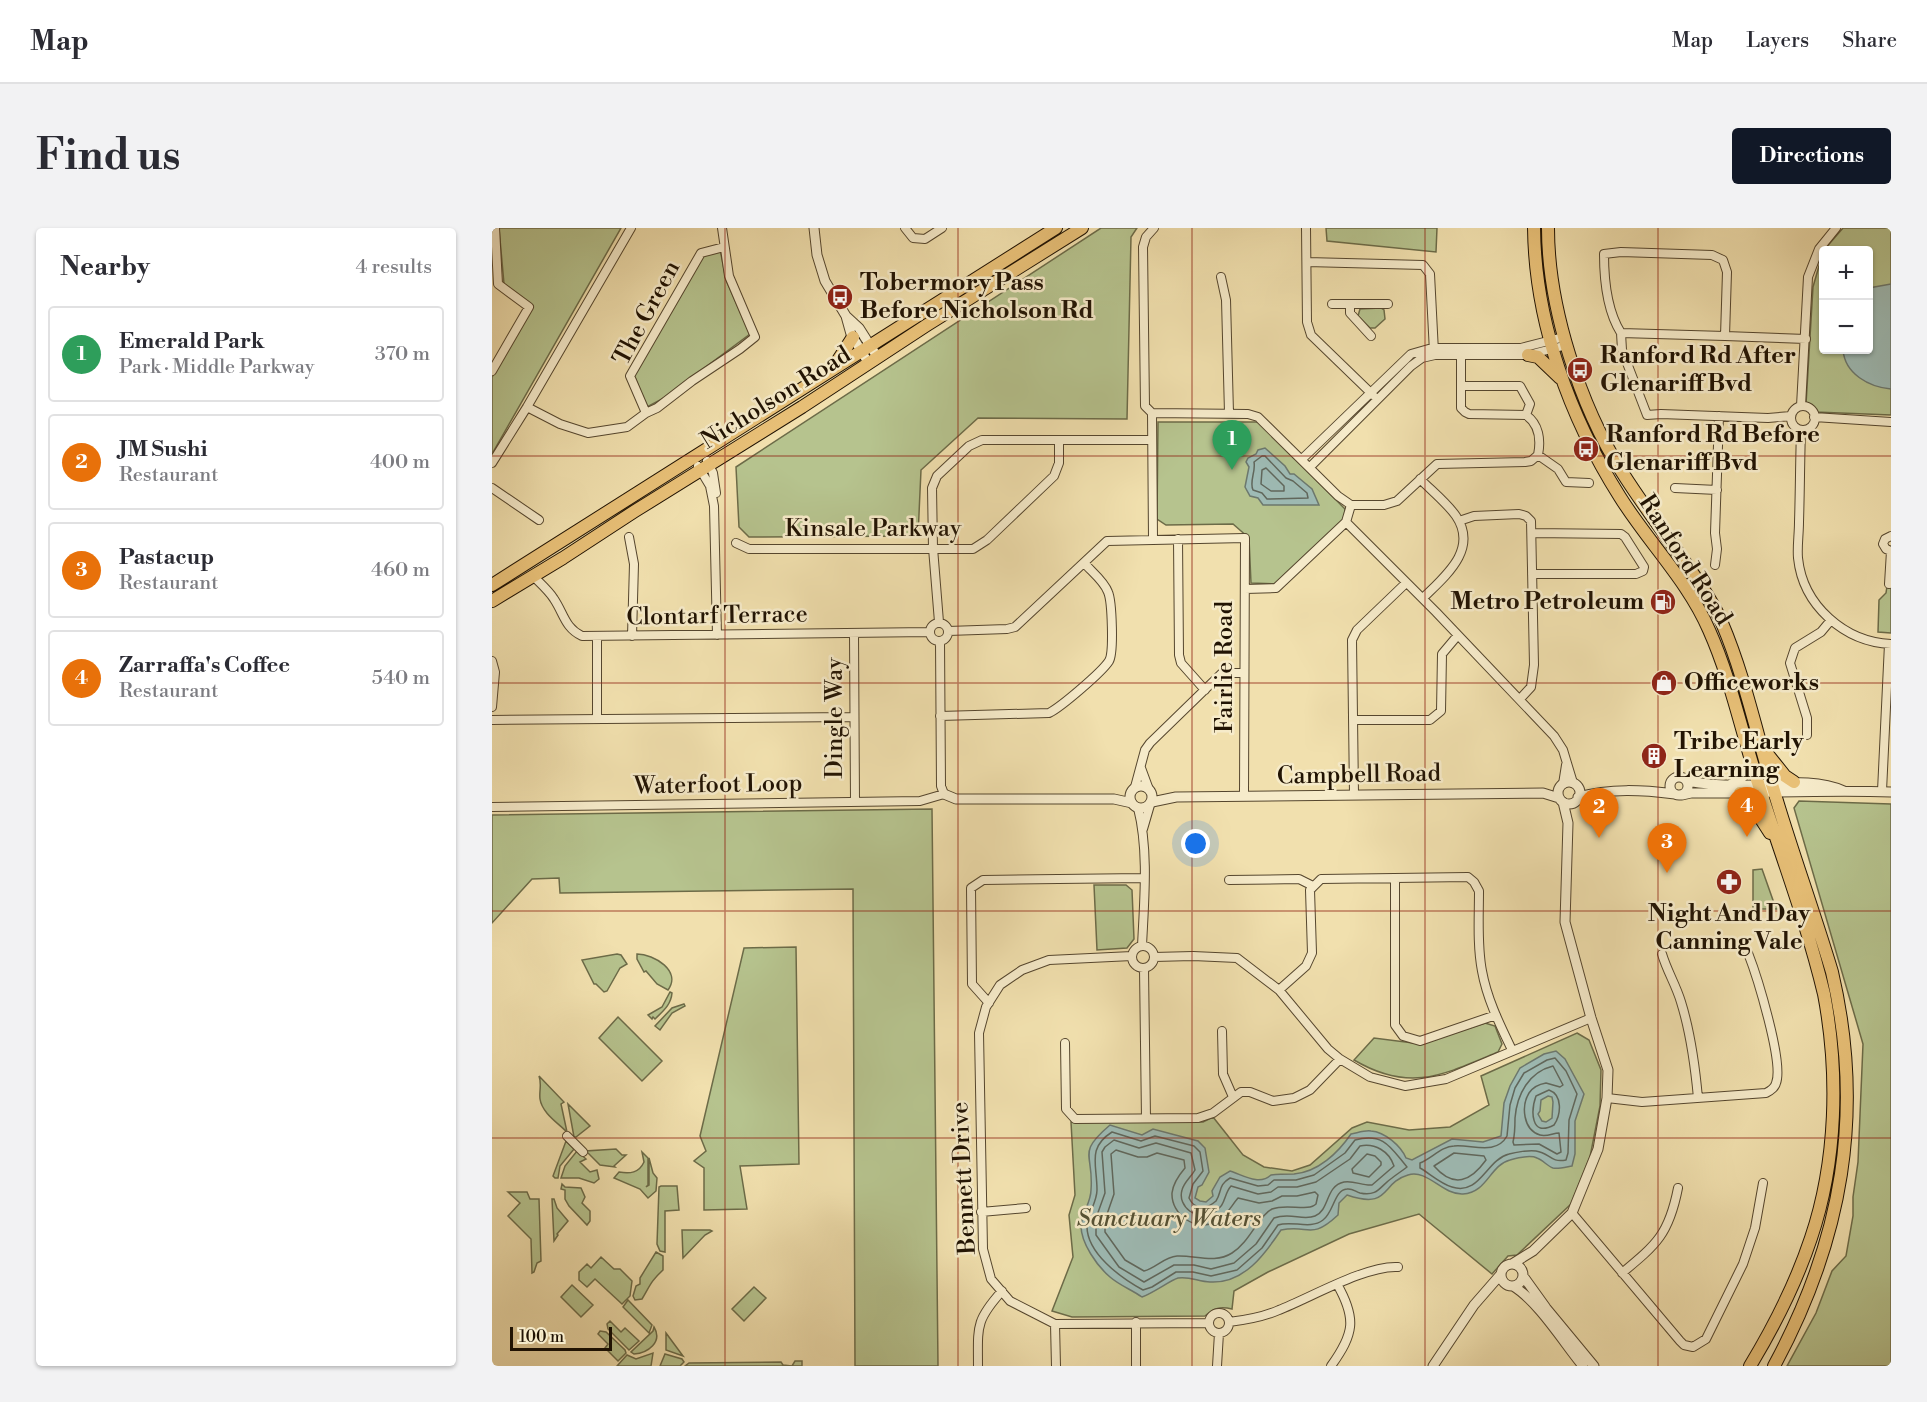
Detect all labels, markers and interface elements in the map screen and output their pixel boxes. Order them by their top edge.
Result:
text: Map [30,24,89,59]
text: Map [1672,28,1713,54]
text: Layers [1746,28,1809,54]
text: Share [1842,28,1897,54]
button: Directions [1732,128,1891,184]
text: Find us [36,130,180,183]
map controls [1819,246,1873,354]
button: + [1819,246,1873,300]
text: Nearby [60,251,150,283]
text: 4 results [355,255,432,280]
street label: The Green [607,256,687,370]
place label: Tobermory Pass Before Nicholson Rd [860,268,1094,326]
bus stop icon: Tobermory Pass Before Nicholson Rd [825,282,855,312]
button: − [1819,300,1873,354]
text: Emerald Park [119,328,264,355]
street label: Nicholson Road [695,340,857,456]
place label: Ranford Rd After Glenariff Bvd [1600,341,1796,399]
text: 1 [77,342,86,367]
text: 370 m [375,342,430,367]
text: Park · Middle Parkway [119,355,314,380]
bus stop icon: Ranford Rd After Glenariff Bvd [1565,355,1595,385]
pin: 1 [1212,420,1252,470]
place label: Ranford Rd Before Glenariff Bvd [1606,420,1820,478]
bus stop icon: Ranford Rd Before Glenariff Bvd [1571,434,1601,464]
text: JM Sushi [119,436,207,463]
text: 2 [75,450,88,475]
text: 400 m [370,450,430,475]
text: Restaurant [119,463,218,488]
street label: Ranford Road [1632,489,1739,631]
street label: Kinsale Parkway [785,514,962,544]
text: Pastacup [119,544,214,571]
text: 3 [75,558,88,583]
text: 460 m [371,558,430,583]
text: Restaurant [119,571,218,596]
place label: Metro Petroleum [1450,587,1644,617]
fuel station icon: Metro Petroleum [1648,587,1678,617]
street label: Clontarf Terrace [626,599,808,633]
street label: Fairlie Road [1210,601,1240,733]
text: Zarraffa's Coffee [119,652,290,679]
street label: Dingle Way [820,657,850,779]
text: 4 [75,666,88,691]
text: 540 m [372,666,430,691]
shop icon: Officeworks [1649,668,1679,698]
place label: Officeworks [1684,668,1819,698]
text: Restaurant [119,679,218,704]
place label: Tribe Early Learning [1674,727,1805,785]
building icon: Tribe Early Learning [1639,741,1669,771]
street label: Campbell Road [1277,759,1442,791]
street label: Waterfoot Loop [632,769,803,801]
pin: 2 [1580,788,1618,838]
pin: 4 [1728,788,1766,837]
pin: 3 [1648,824,1686,873]
your location [1181,829,1210,858]
pharmacy icon: Night And Day Canning Vale [1714,867,1744,897]
place label: Night And Day Canning Vale [1648,899,1811,957]
street label: Bennett Drive [945,1101,983,1256]
park label: Sanctuary Waters [1077,1204,1261,1234]
scale bar [510,1324,612,1352]
text: 100 m [519,1327,564,1347]

